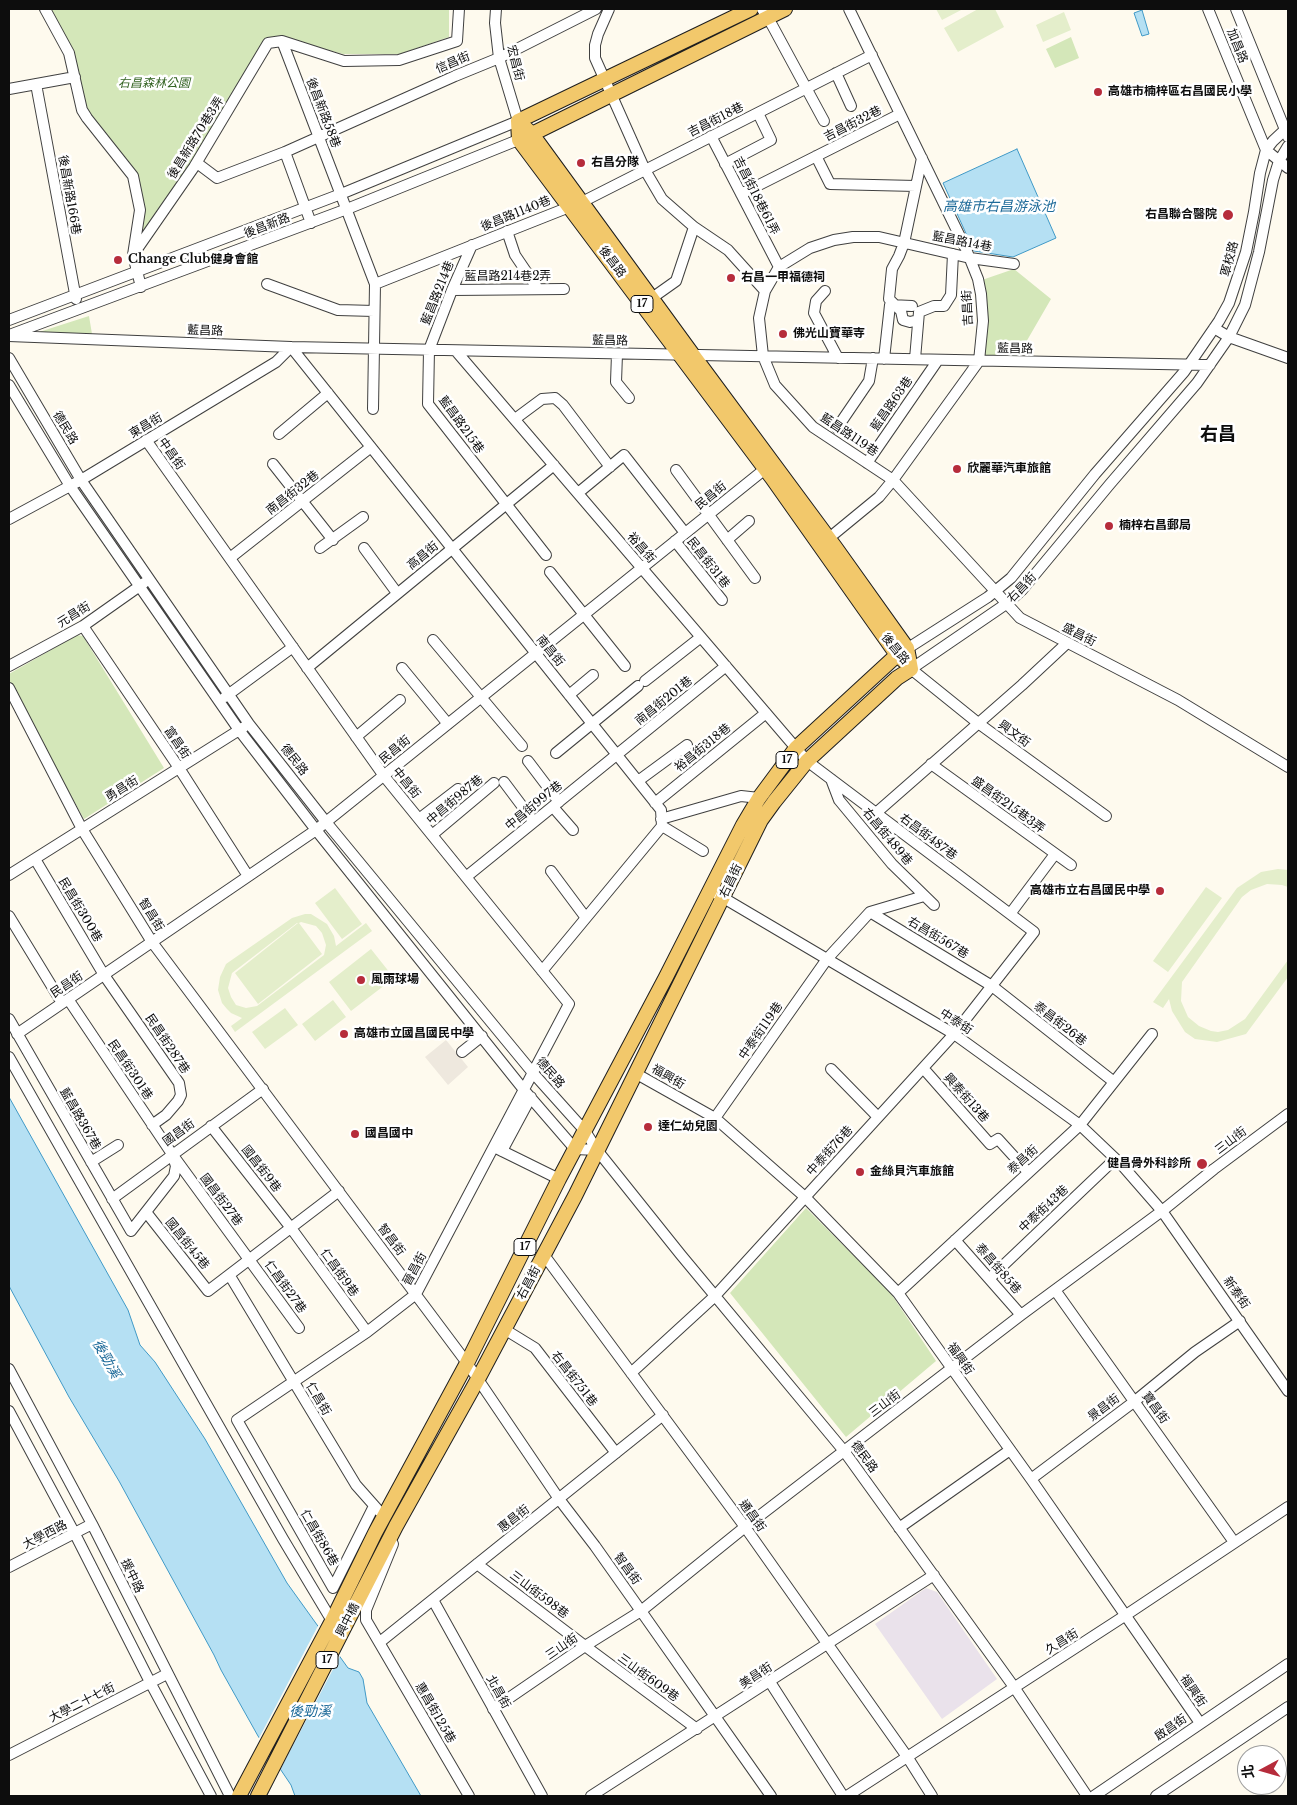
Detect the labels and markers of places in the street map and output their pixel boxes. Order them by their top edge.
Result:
place label: 高雄市楠梓區右昌國民小學 [1108,85,1252,99]
marker: 高雄市楠梓區右昌國民小學 [1092,86,1104,98]
place label: 右昌分隊 [591,156,639,170]
marker: 右昌分隊 [575,157,587,169]
place label: 右昌聯合醫院 [1145,208,1217,222]
marker: 右昌聯合醫院 [1221,208,1235,222]
place label: Change Club健身會館 [128,253,258,267]
marker: Change Club健身會館 [112,254,124,266]
place label: 右昌一甲福德祠 [741,271,825,285]
marker: 右昌一甲福德祠 [725,272,737,284]
place label: 佛光山寶華寺 [793,327,865,341]
marker: 佛光山寶華寺 [777,328,789,340]
place label: 欣麗華汽車旅館 [967,462,1051,476]
marker: 欣麗華汽車旅館 [951,463,963,475]
place label: 楠梓右昌郵局 [1119,519,1191,533]
marker: 楠梓右昌郵局 [1103,520,1115,532]
place label: 高雄市立右昌國民中學 [1030,884,1150,898]
marker: 高雄市立右昌國民中學 [1154,885,1166,897]
place label: 風雨球場 [371,973,419,987]
marker: 風雨球場 [355,974,367,986]
place label: 高雄市立國昌國民中學 [354,1027,474,1041]
marker: 高雄市立國昌國民中學 [338,1028,350,1040]
place label: 達仁幼兒園 [658,1120,718,1134]
marker: 達仁幼兒園 [642,1121,654,1133]
place label: 國昌國中 [365,1127,413,1141]
marker: 國昌國中 [349,1128,361,1140]
place label: 健昌骨外科診所 [1107,1157,1191,1171]
marker: 健昌骨外科診所 [1195,1157,1209,1171]
place label: 金絲貝汽車旅館 [870,1165,954,1179]
marker: 金絲貝汽車旅館 [854,1166,866,1178]

